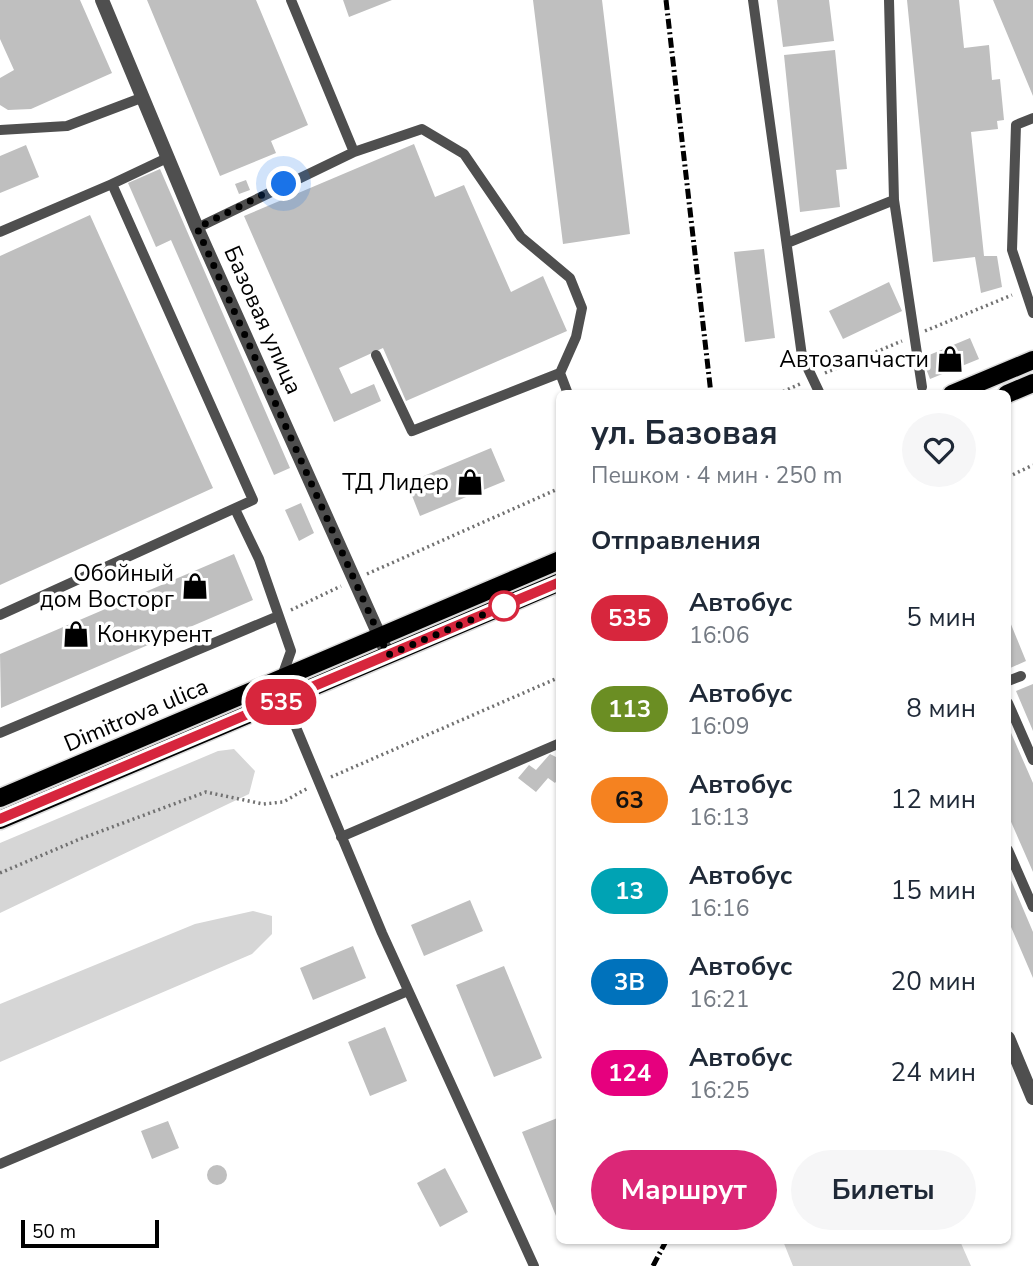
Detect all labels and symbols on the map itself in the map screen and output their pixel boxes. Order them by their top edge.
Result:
your location [266,166,301,201]
street label: Базовая улица [216,241,310,399]
place label: Автозапчасти [779,344,929,375]
shop icon: Автозапчасти [935,344,965,374]
place label: ТД Лидер [342,467,449,498]
shop icon: ТД Лидер [455,467,485,497]
place label: Обойный дом Восторг [40,558,174,615]
shop icon: Обойный дом Восторг [180,571,210,601]
unlabelled marker [489,591,519,621]
shop icon: Конкурент [61,619,91,649]
place label: Конкурент [97,619,213,650]
street label: Dimitrova ulica [59,671,213,759]
line badge: 535 [241,679,321,725]
scale bar [21,1217,159,1249]

